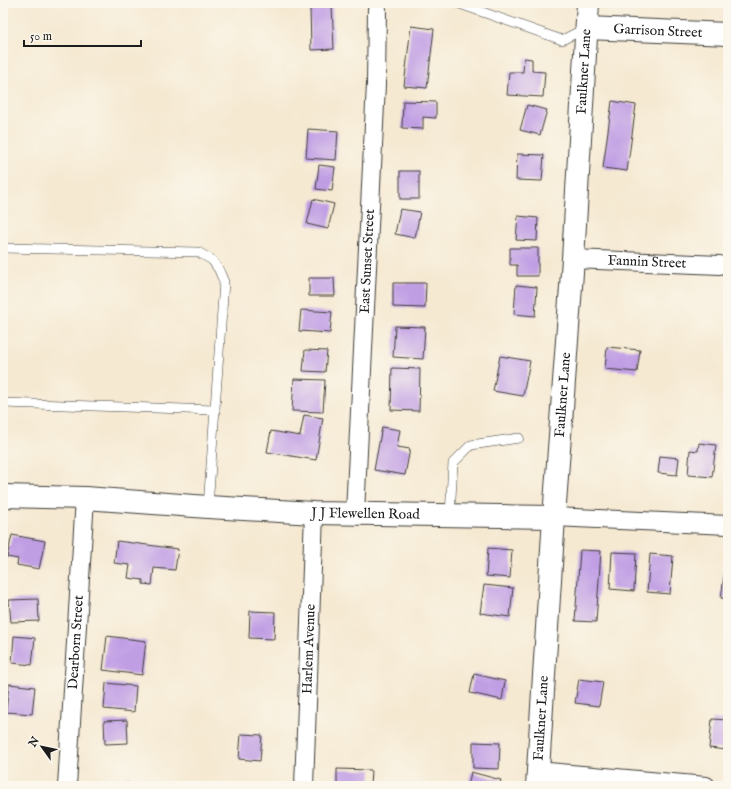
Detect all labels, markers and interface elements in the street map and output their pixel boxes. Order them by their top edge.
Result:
street label: Garrison Street [613,20,703,42]
scale bar [24,22,141,48]
street label: Faulkner Lane [573,28,595,115]
text: 50 m [30,29,52,44]
street label: East Sunset Street [356,208,379,314]
street label: Fannin Street [607,251,687,273]
street label: Faulkner Lane [551,351,575,438]
street label: J J Flewellen Road [309,504,420,524]
street label: Dearborn Street [64,594,88,690]
street label: Harlem Avenue [298,603,320,694]
street label: Faulkner Lane [530,674,553,761]
north arrow [22,727,62,767]
text: N [25,734,43,751]

